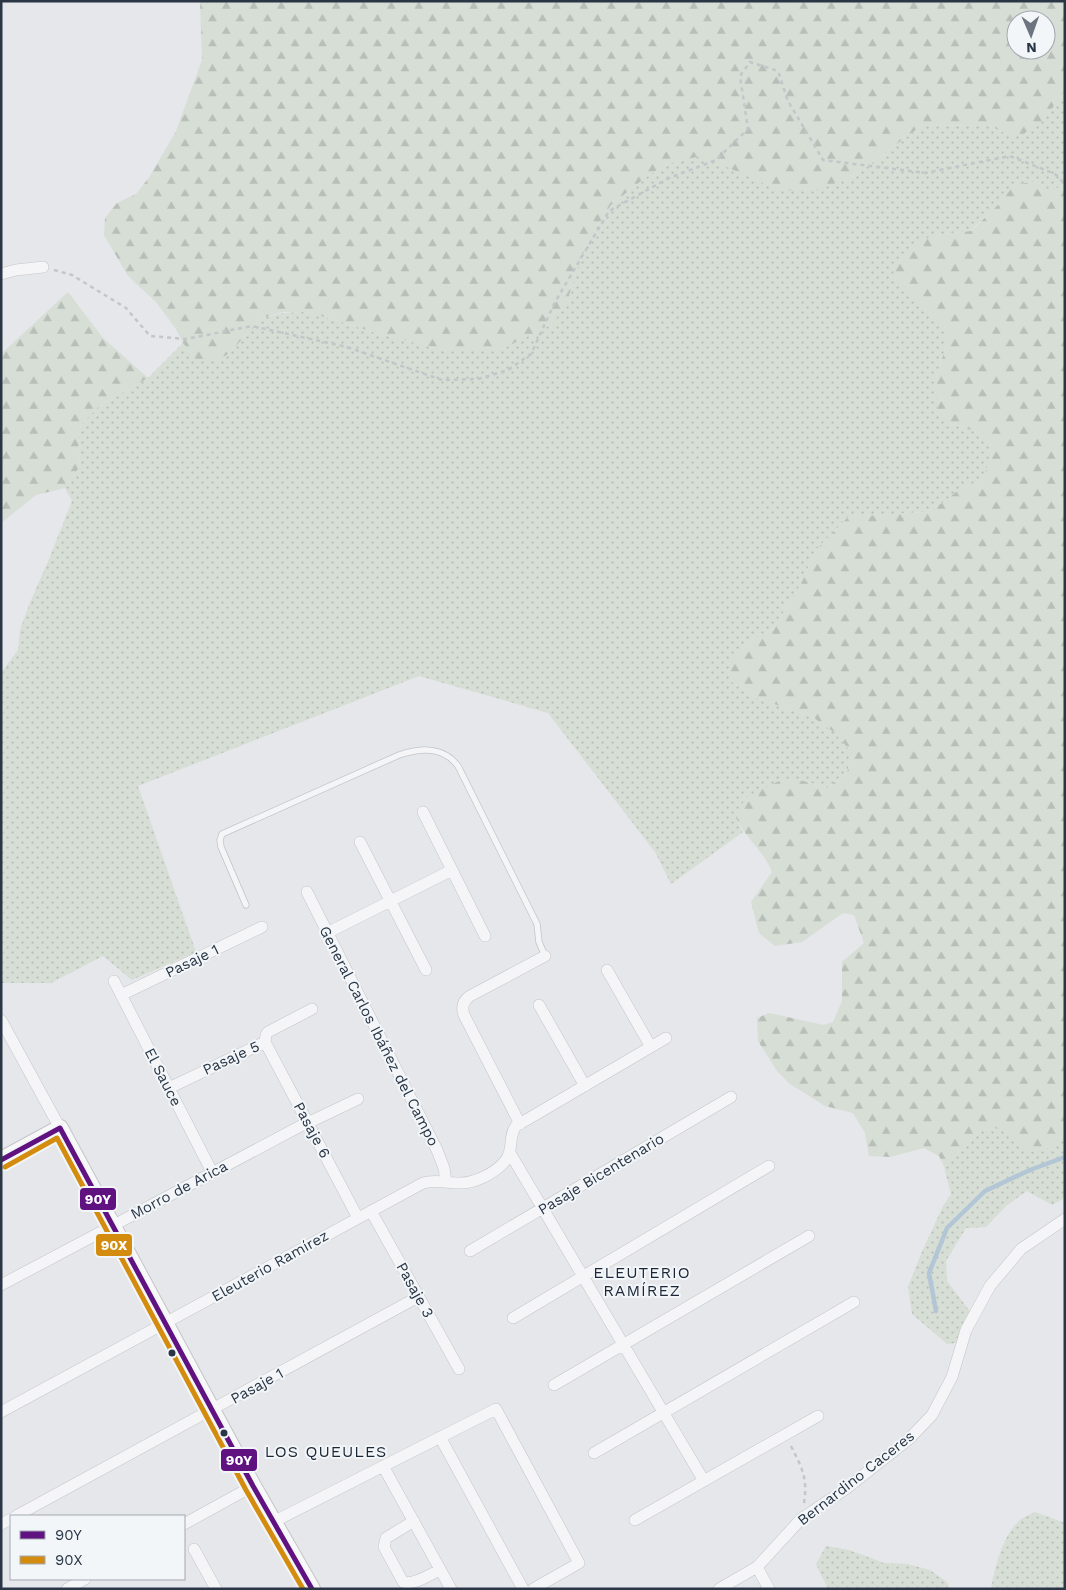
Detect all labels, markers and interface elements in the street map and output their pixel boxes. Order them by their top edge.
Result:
north arrow [1006,10,1056,60]
text: N [1026,40,1037,56]
street label: General Carlos Ibáñez del Campo [315,923,443,1149]
street label: Pasaje 1 [162,940,222,982]
street label: Pasaje 5 [200,1037,262,1079]
street label: El Sauce [141,1045,185,1109]
street label: Pasaje 6 [290,1099,334,1161]
street label: Pasaje Bicentenario [535,1129,667,1219]
street label: Morro de Arica [127,1157,231,1223]
line badge: 90Y [79,1187,117,1211]
text: 90Y [85,1191,112,1207]
street label: Eleuterio Ramírez [209,1226,331,1306]
line badge: 90X [95,1233,133,1257]
text: 90X [101,1237,128,1253]
street label: Pasaje 3 [392,1259,438,1321]
district label: ELEUTERIO RAMÍREZ [593,1263,691,1300]
unlabelled marker [167,1348,177,1358]
street label: Pasaje 1 [228,1364,286,1408]
street label: Bernardino Caceres [794,1427,918,1529]
unlabelled marker [219,1428,229,1438]
district label: LOS QUEULES [265,1442,387,1461]
line badge: 90Y [220,1448,258,1472]
text: 90Y [226,1452,253,1468]
legend [10,1515,185,1580]
text: 90Y [55,1526,82,1544]
text: 90X [55,1551,83,1569]

